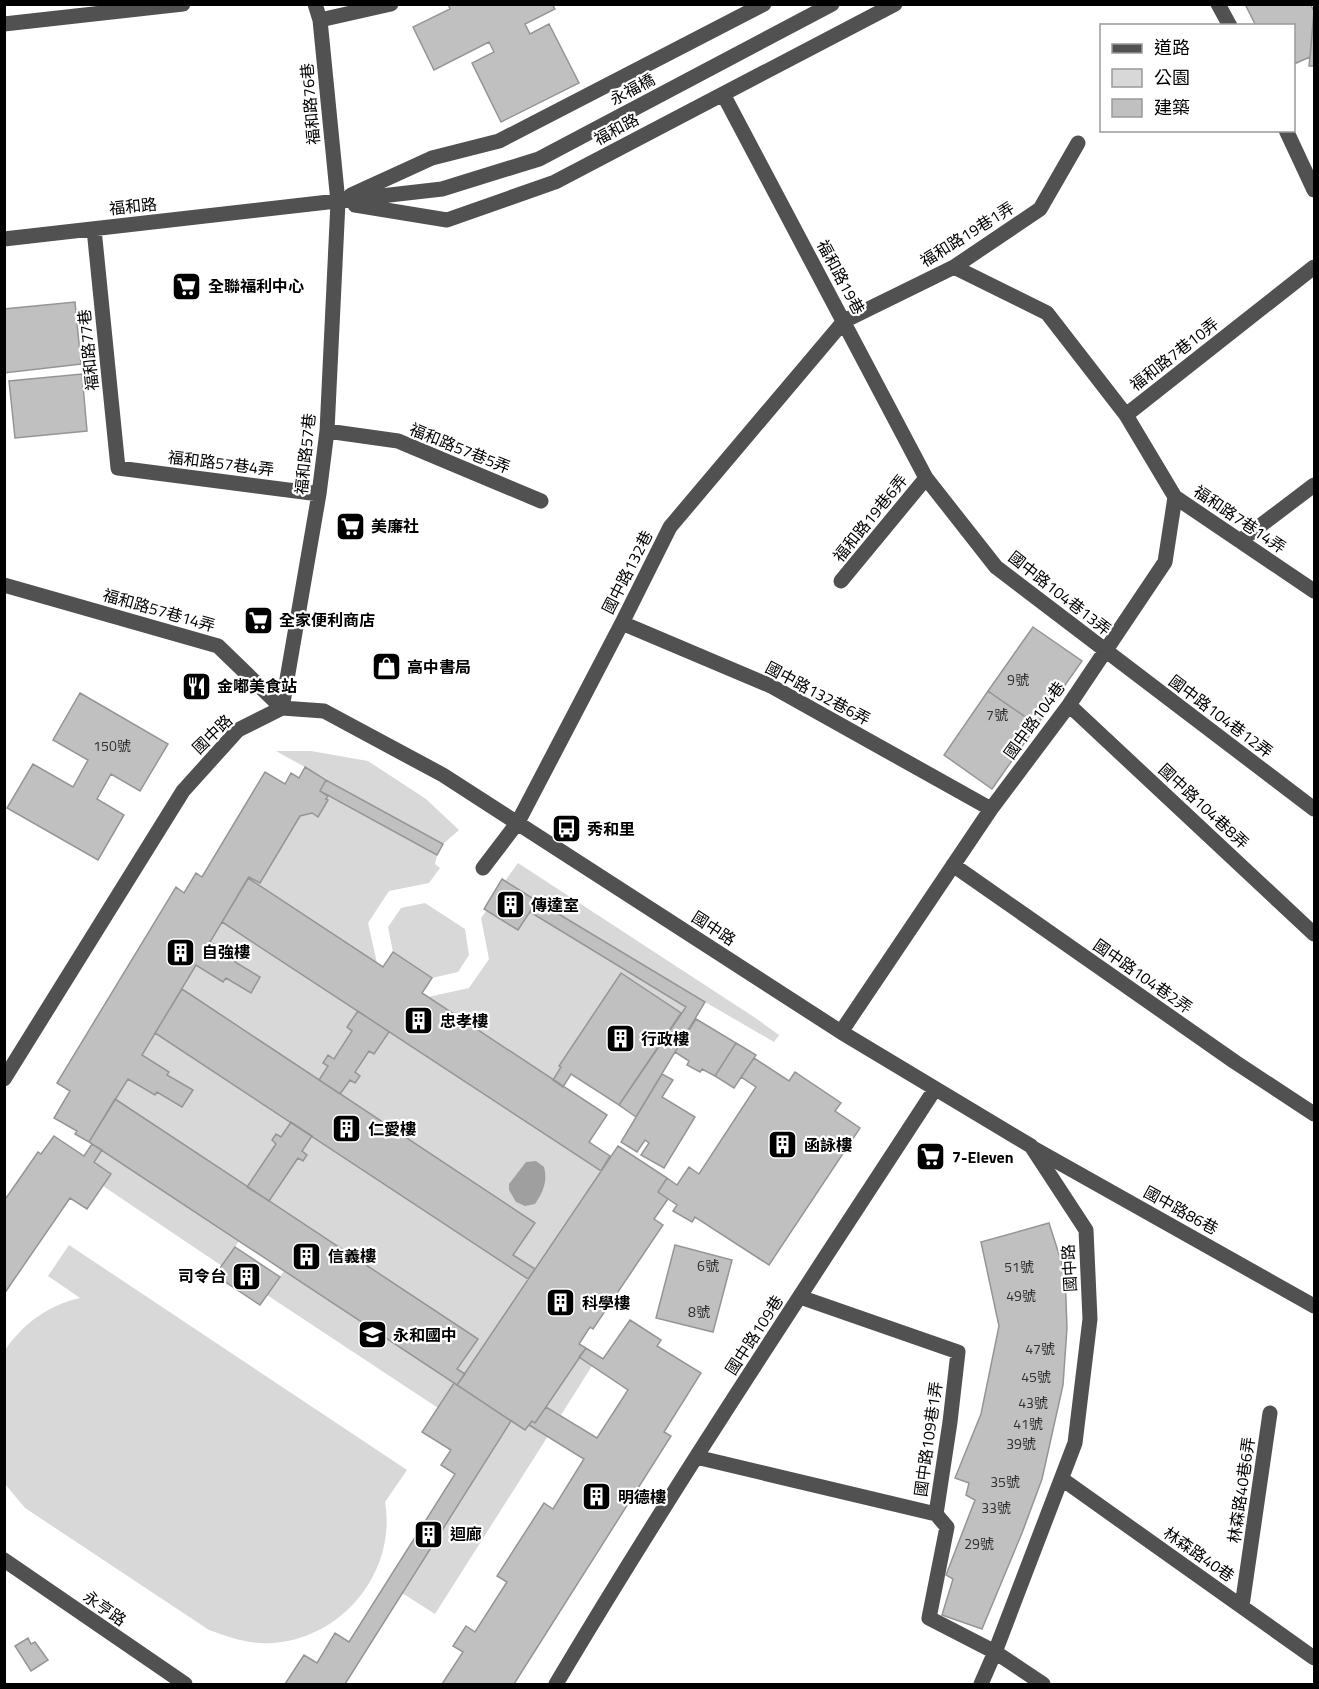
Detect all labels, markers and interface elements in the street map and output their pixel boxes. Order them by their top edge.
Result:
legend [1100,24,1295,132]
text: 道路 [1154,34,1190,61]
street label: 福和路76巷 [294,62,326,146]
text: 公園 [1154,64,1190,91]
street label: 永福橋 [605,67,659,111]
text: 建築 [1154,94,1190,121]
street label: 福和路 [589,107,643,151]
street label: 福和路 [108,192,158,220]
street label: 福和路19巷1弄 [915,196,1019,272]
street label: 福和路19巷 [811,235,871,319]
supermarket icon: 全聯福利中心 [171,270,203,302]
place label: 全聯福利中心 [208,274,304,298]
street label: 福和路77巷 [72,308,104,392]
street label: 福和路7巷10弄 [1124,312,1224,396]
street label: 福和路57巷 [289,412,321,496]
street label: 福和路57巷5弄 [406,417,514,479]
street label: 福和路57巷4弄 [166,445,276,481]
street label: 福和路19巷6弄 [827,469,913,567]
street label: 福和路7巷14弄 [1189,479,1291,559]
supermarket icon: 美廉社 [334,510,366,542]
place label: 美廉社 [371,514,419,538]
street label: 國中路132巷 [596,526,658,618]
street label: 國中路104巷13弄 [1003,545,1117,641]
street label: 福和路57巷14弄 [100,582,218,638]
supermarket icon: 全家便利商店 [242,604,274,636]
place label: 全家便利商店 [279,608,375,632]
shop icon: 高中書局 [370,651,402,683]
place label: 高中書局 [407,655,471,679]
street label: 國中路132巷6弄 [761,655,875,731]
house number: 9號 [1007,669,1029,690]
street label: 國中路104巷12弄 [1164,669,1278,763]
restaurant icon: 金嘟美食站 [180,670,212,702]
place label: 金嘟美食站 [217,674,297,698]
street label: 國中路104巷 [998,676,1070,764]
house number: 7號 [986,704,1008,725]
street label: 國中路 [186,709,238,759]
house number: 150號 [93,735,131,756]
street label: 國中路104巷8弄 [1153,758,1255,854]
bus stop icon: 秀和里 [550,813,582,845]
place label: 秀和里 [587,817,635,841]
building icon: 傳達室 [494,889,526,921]
place label: 傳達室 [531,893,579,917]
street label: 國中路 [687,905,741,951]
street label: 國中路104巷2弄 [1089,933,1197,1019]
building icon: 自強樓 [165,936,197,968]
place label: 自強樓 [202,940,250,964]
building icon: 忠孝樓 [403,1005,435,1037]
place label: 忠孝樓 [440,1009,488,1033]
building icon: 行政樓 [604,1023,636,1055]
place label: 行政樓 [641,1027,689,1051]
building icon: 仁愛樓 [331,1113,363,1145]
place label: 仁愛樓 [368,1117,416,1141]
building icon: 函詠樓 [767,1129,799,1161]
place label: 函詠樓 [804,1133,852,1157]
supermarket icon: 7-Eleven [915,1141,947,1173]
place label: 7-Eleven [952,1145,1014,1169]
street label: 國中路86巷 [1139,1180,1223,1240]
building icon: 信義樓 [291,1240,323,1272]
street label: 國中路 [1056,1243,1082,1293]
place label: 信義樓 [328,1244,376,1268]
house number: 6號 [697,1255,719,1276]
house number: 51號 [1004,1256,1034,1277]
building icon: 司令台 [231,1260,263,1292]
place label: 司令台 [178,1264,226,1288]
house number: 49號 [1006,1285,1036,1306]
building icon: 科學樓 [545,1287,577,1319]
street label: 國中路109巷 [719,1290,789,1380]
place label: 科學樓 [582,1291,630,1315]
house number: 8號 [688,1301,710,1322]
school or university icon: 永和國中 [356,1319,388,1351]
place label: 永和國中 [393,1323,457,1347]
house number: 47號 [1025,1338,1055,1359]
house number: 45號 [1021,1366,1051,1387]
street label: 國中路109巷1弄 [908,1380,948,1498]
house number: 43號 [1018,1392,1048,1413]
house number: 41號 [1013,1413,1043,1434]
house number: 39號 [1006,1433,1036,1454]
street label: 林森路40巷6弄 [1222,1435,1260,1545]
house number: 35號 [990,1471,1020,1492]
building icon: 明德樓 [581,1481,613,1513]
place label: 明德樓 [618,1485,666,1509]
house number: 33號 [981,1497,1011,1518]
building icon: 迴廊 [413,1518,445,1550]
street label: 林森路40巷 [1159,1521,1239,1587]
place label: 迴廊 [450,1522,482,1546]
house number: 29號 [964,1533,994,1554]
street label: 永亨路 [78,1584,132,1632]

